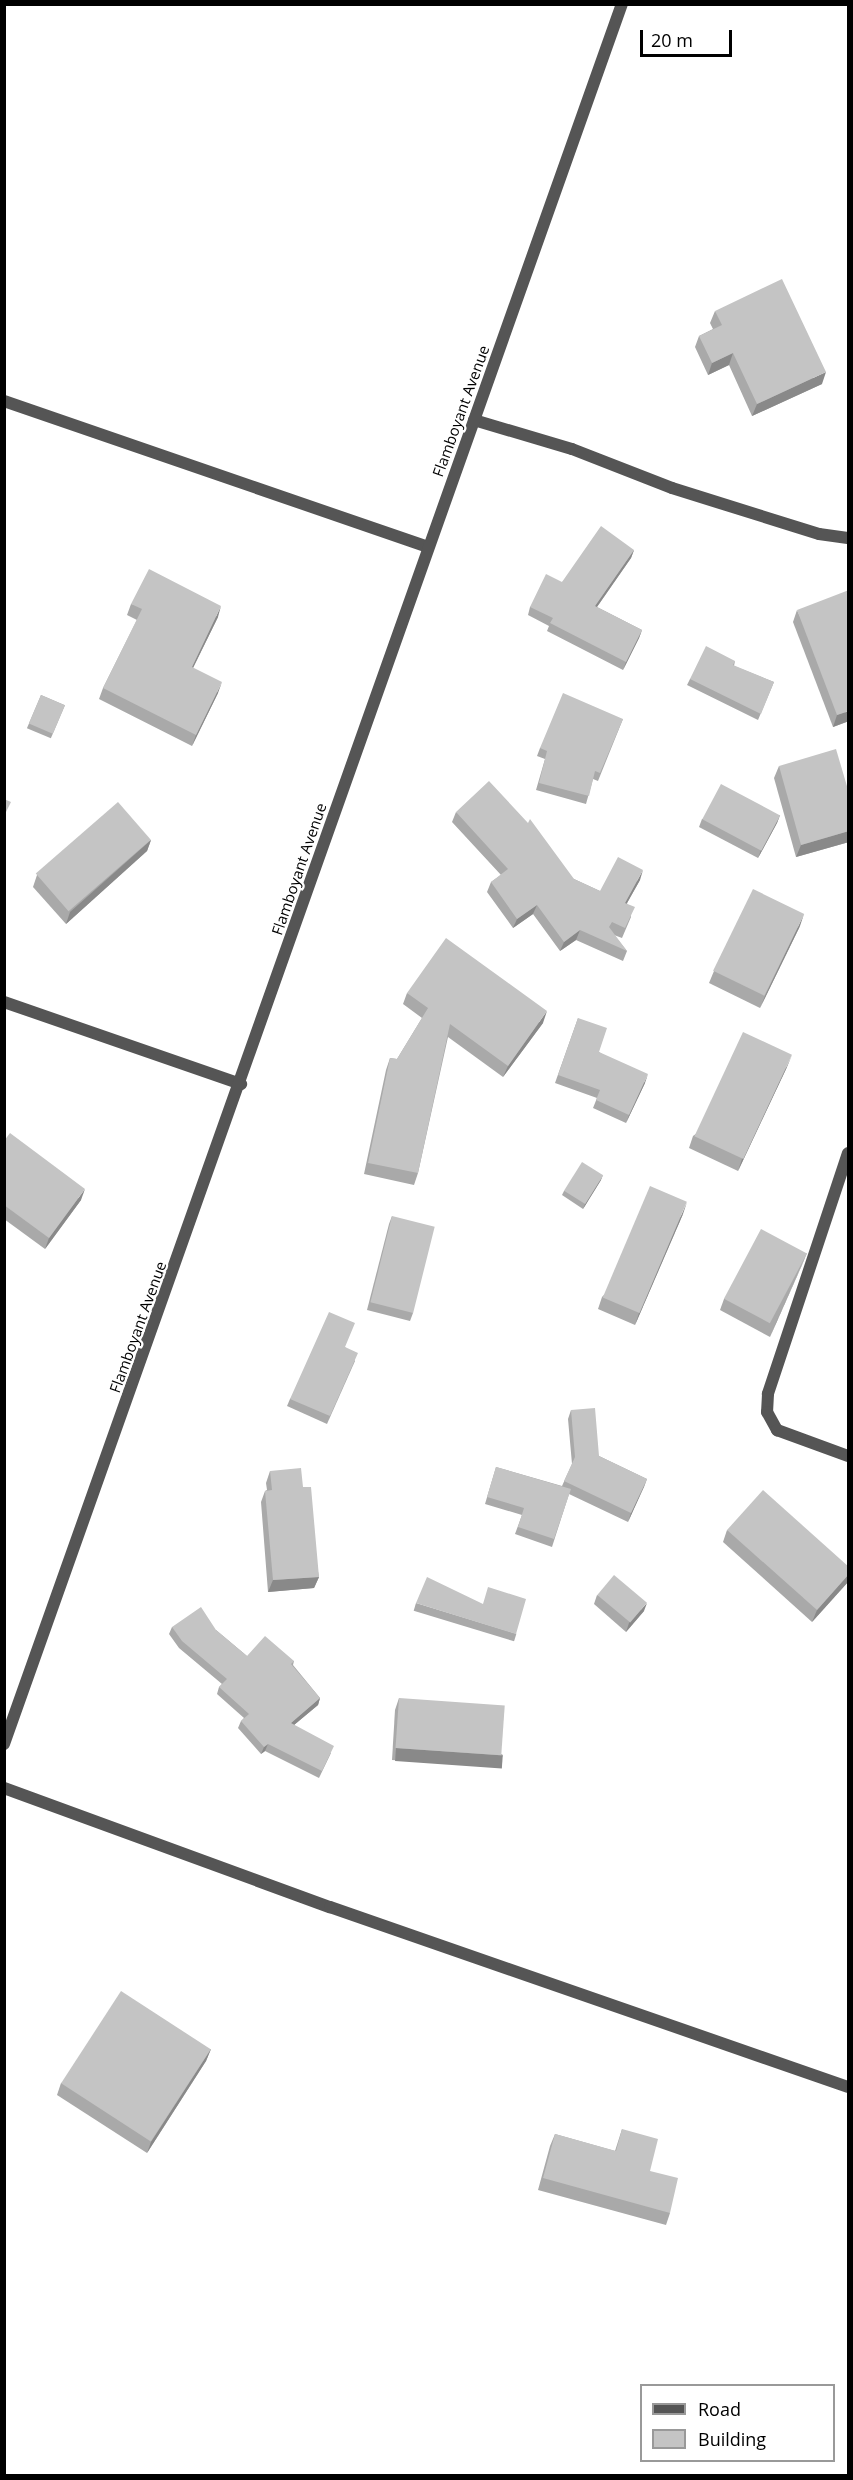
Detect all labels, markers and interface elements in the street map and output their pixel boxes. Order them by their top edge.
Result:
scale bar [643,18,734,56]
text: 20 m [651,28,693,52]
street label: Flamboyant Avenue [429,343,493,479]
street label: Flamboyant Avenue [268,801,330,937]
street label: Flamboyant Avenue [106,1259,170,1395]
legend [640,2384,835,2462]
text: Road [698,2397,741,2421]
text: Building [698,2427,766,2451]

